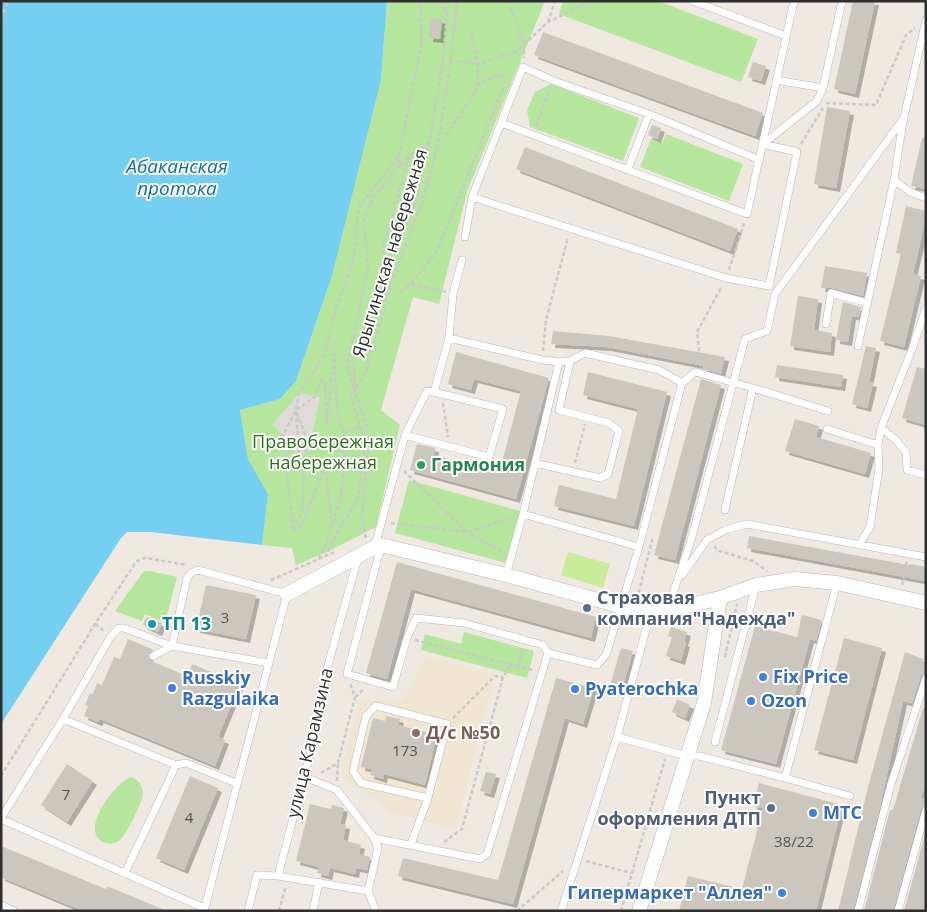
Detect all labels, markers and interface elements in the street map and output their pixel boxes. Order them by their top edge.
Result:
street label: Ярыгинская набережная [346,145,432,360]
water label: Абаканская протока [124,153,228,201]
park label: Правобережная набережная [252,429,394,474]
place label: Гармония [431,452,525,476]
marker: Гармония [415,459,427,471]
place label: Страховая компания"Надежда" [597,585,795,630]
marker: Страховая компания"Надежда" [581,602,593,614]
house number: 3 [221,607,229,627]
place label: ТП 13 [162,611,211,635]
marker: ТП 13 [146,618,158,630]
place label: Fix Price [773,664,848,688]
place label: Russkiy Razgulaika [182,665,279,710]
street label: улица Карамзина [280,665,338,820]
marker: Fix Price [757,671,769,683]
place label: Pyaterochka [585,676,698,700]
marker: Russkiy Razgulaika [166,682,178,694]
marker: Pyaterochka [569,683,581,695]
place label: Ozon [761,688,807,712]
marker: Ozon [745,695,757,707]
place label: Д/с №50 [426,720,500,744]
marker: Д/с №50 [410,727,422,739]
house number: 173 [392,740,418,760]
house number: 7 [62,784,70,804]
place label: Пункт оформления ДТП [597,785,761,830]
place label: МТС [823,800,862,824]
marker: Пункт оформления ДТП [765,802,777,814]
house number: 4 [185,807,194,827]
marker: МТС [807,807,819,819]
house number: 38/22 [774,831,814,851]
place label: Гипермаркет "Аллея" [567,880,772,904]
marker: Гипермаркет "Аллея" [776,887,788,899]

